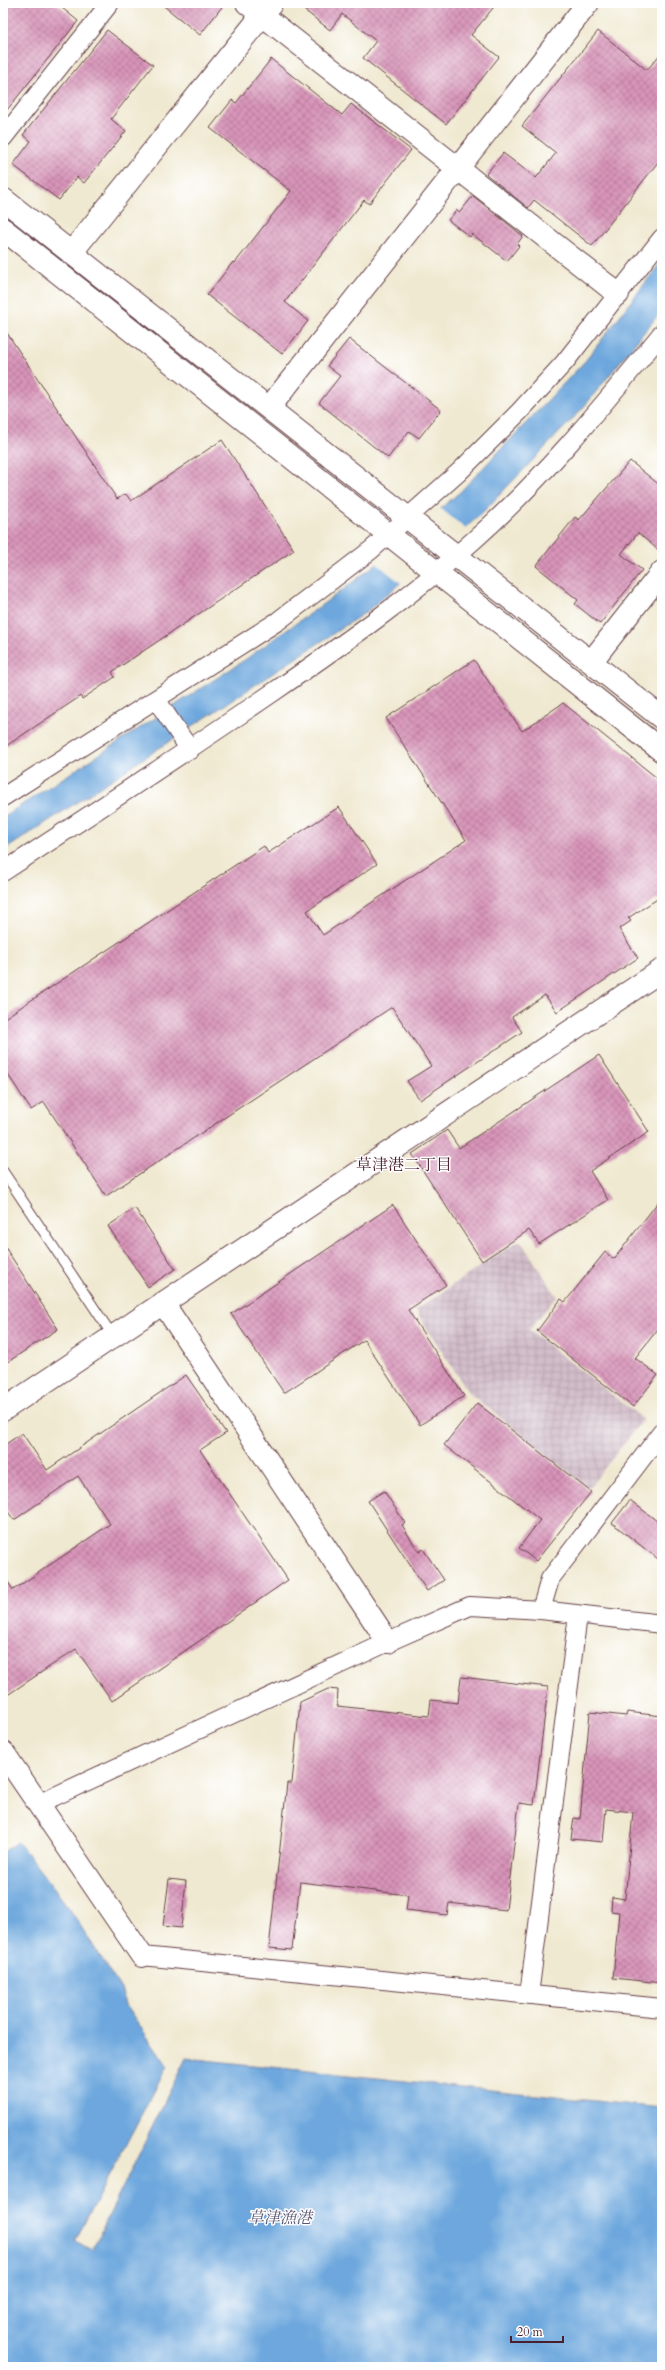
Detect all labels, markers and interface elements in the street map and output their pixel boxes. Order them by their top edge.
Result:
district label: 草津港二丁目 [356,1154,452,1176]
water label: 草津漁港 [248,2207,314,2229]
scale bar [511,2318,563,2344]
text: 20 m [517,2324,544,2340]

